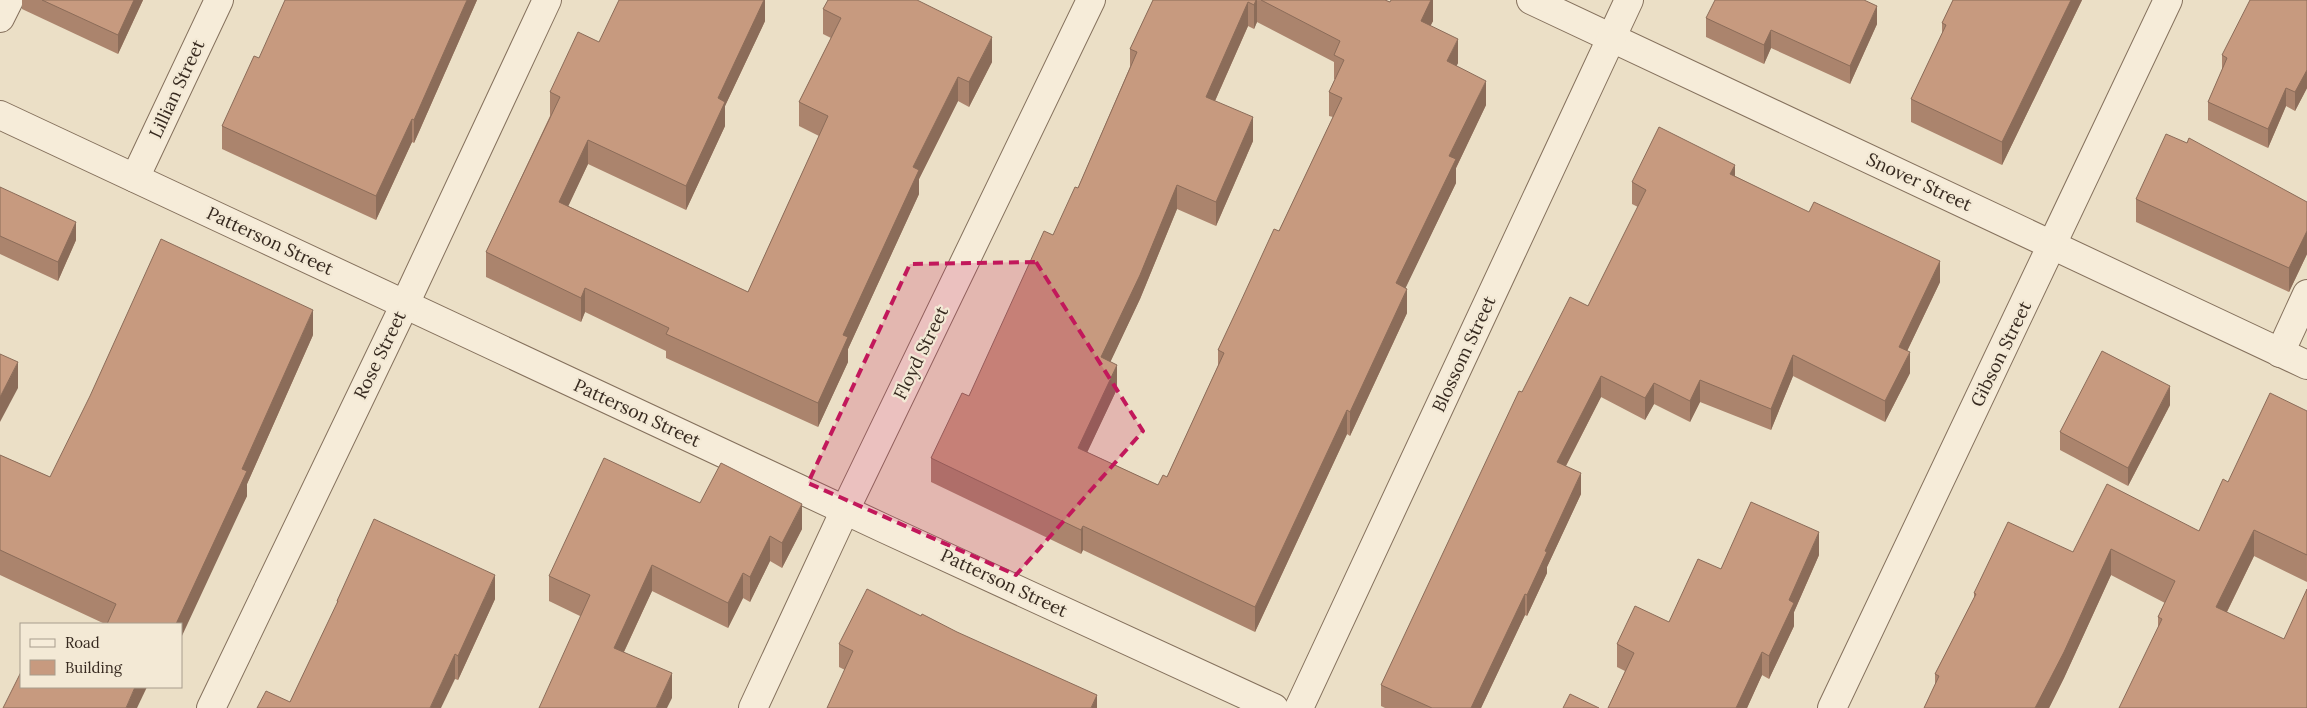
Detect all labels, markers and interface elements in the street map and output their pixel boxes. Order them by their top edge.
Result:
street label: Lillian Street [144,36,209,142]
street label: Snover Street [1863,147,1976,216]
street label: Patterson Street [203,201,337,280]
street label: Blossom Street [1427,292,1501,416]
street label: Gibson Street [1965,297,2036,410]
street label: Floyd Street [888,302,953,403]
street label: Rose Street [348,307,411,403]
street label: Patterson Street [570,373,704,452]
street label: Patterson Street [937,543,1071,622]
legend [20,623,182,688]
text: Road [65,633,100,652]
text: Building [65,658,123,677]

